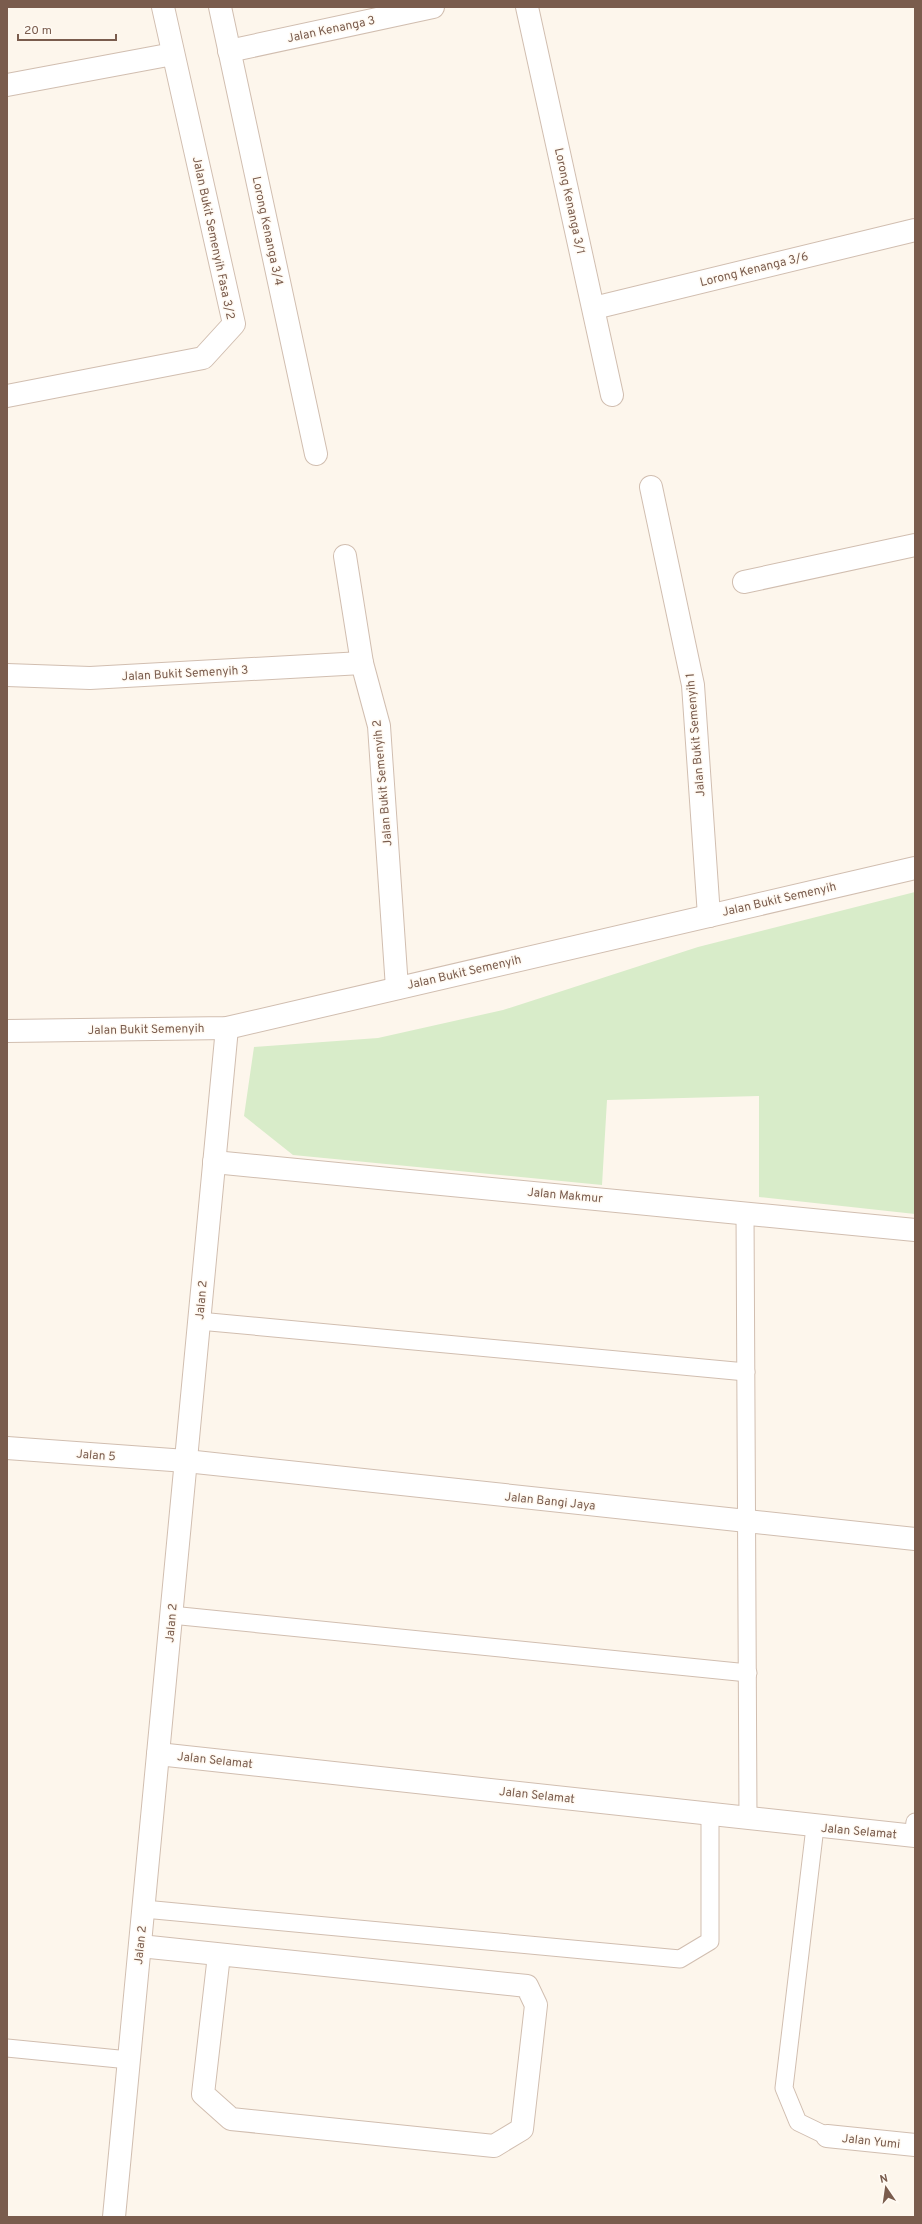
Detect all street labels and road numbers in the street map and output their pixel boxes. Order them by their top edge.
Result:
street label: Jalan Kenanga 3 [286,13,377,47]
street label: Lorong Kenanga 3/1 [550,146,588,256]
street label: Jalan Bukit Semenyih Fasa 3/2 [188,155,238,321]
street label: Lorong Kenanga 3/4 [248,175,286,287]
street label: Lorong Kenanga 3/6 [698,249,810,291]
street label: Jalan Bukit Semenyih 3 [121,663,249,685]
street label: Jalan Bukit Semenyih 1 [683,672,709,797]
street label: Jalan Bukit Semenyih 2 [369,719,396,847]
street label: Jalan Bukit Semenyih [721,879,838,921]
street label: Jalan Bukit Semenyih [406,952,523,994]
street label: Jalan Bukit Semenyih [87,1021,205,1039]
street label: Jalan Makmur [526,1185,604,1207]
street label: Jalan 2 [192,1280,212,1320]
street label: Jalan 5 [76,1447,116,1465]
street label: Jalan Bangi Jaya [504,1489,596,1515]
street label: Jalan 2 [162,1603,182,1643]
street label: Jalan Selamat [176,1749,254,1773]
street label: Jalan Selamat [498,1784,576,1808]
street label: Jalan Selamat [820,1821,897,1843]
street label: Jalan 2 [131,1925,151,1966]
street label: Jalan Yumi [841,2131,901,2153]

